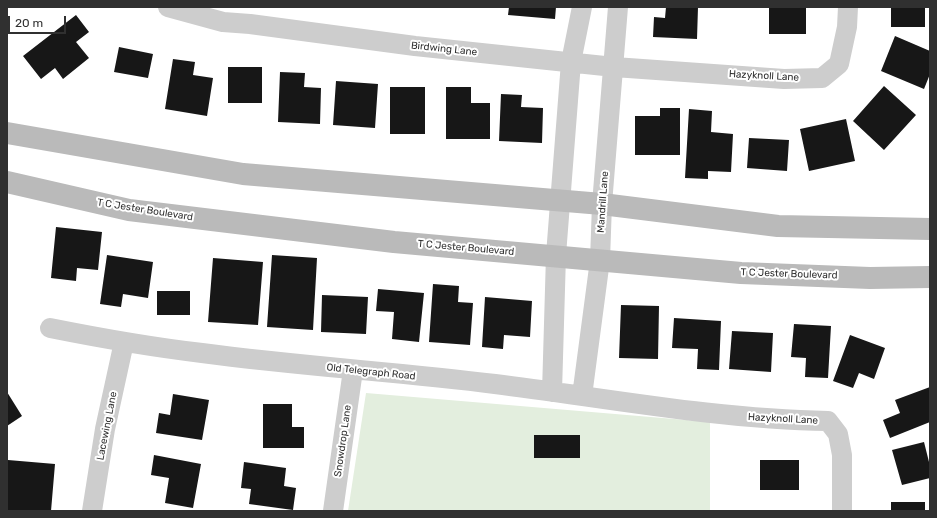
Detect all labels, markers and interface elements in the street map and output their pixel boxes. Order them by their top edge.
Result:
scale bar [10,8,68,34]
text: 20 m [15,16,43,30]
street label: Birdwing Lane [410,40,478,58]
street label: Hazyknoll Lane [729,68,799,84]
street label: Mandrill Lane [595,171,611,233]
street label: T C Jester Boulevard [96,196,194,224]
street label: T C Jester Boulevard [417,238,515,258]
street label: T C Jester Boulevard [740,266,838,282]
street label: Old Telegraph Road [326,361,416,383]
street label: Lacewing Lane [94,391,120,461]
street label: Snowdrop Lane [332,404,354,478]
street label: Hazyknoll Lane [748,411,818,427]

